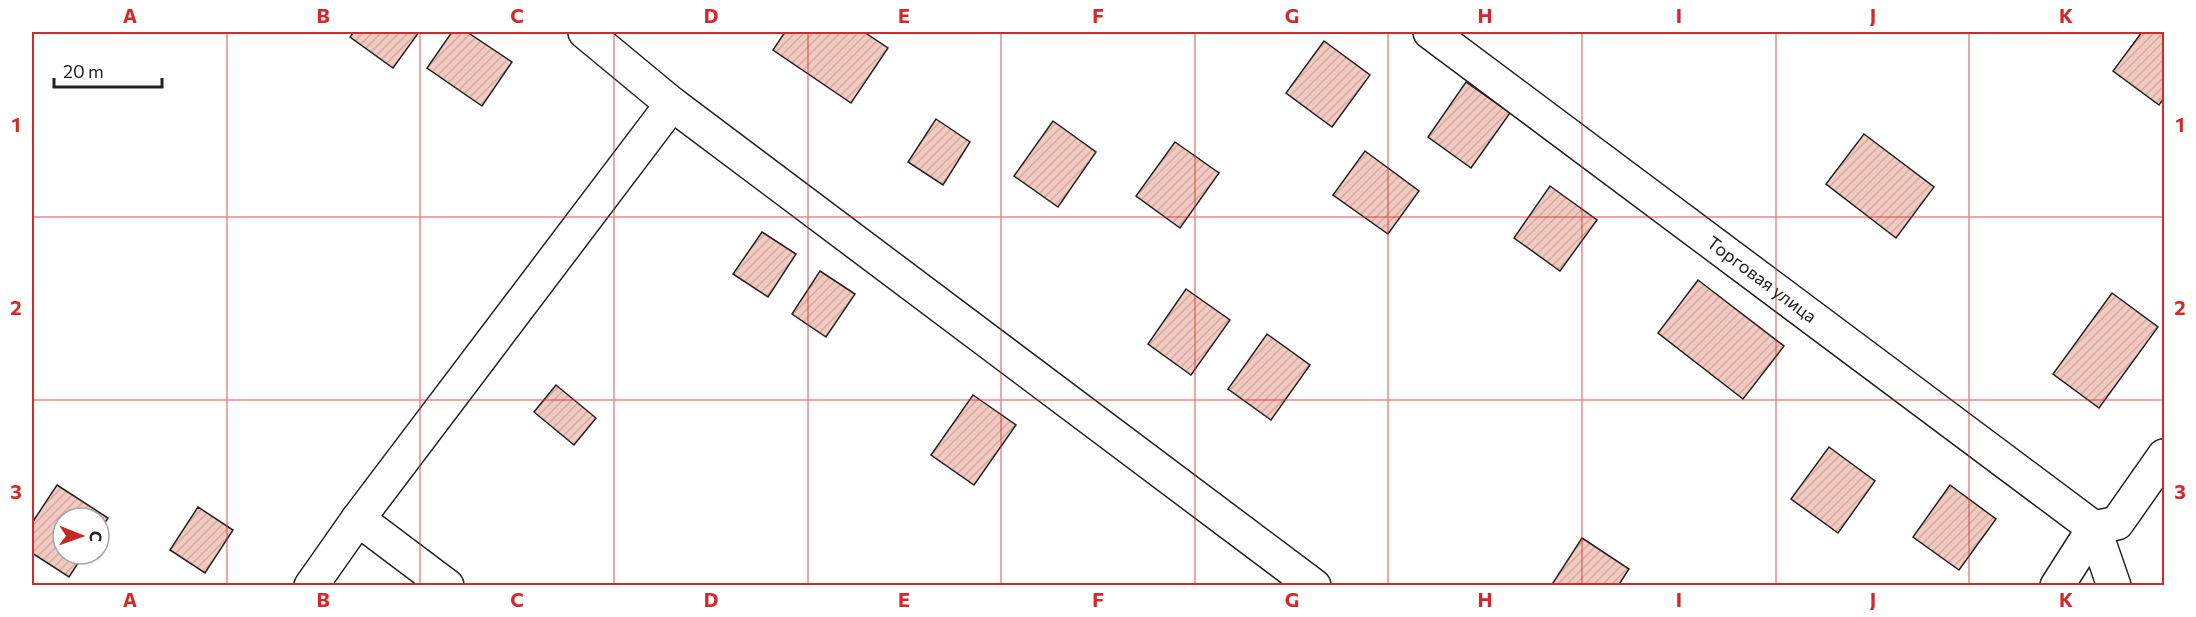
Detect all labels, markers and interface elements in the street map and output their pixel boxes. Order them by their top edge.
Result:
text: A [123,3,137,27]
text: B [316,3,330,27]
text: C [510,3,524,27]
text: D [704,3,718,27]
text: E [898,3,910,27]
text: F [1092,3,1104,27]
text: G [1285,3,1299,27]
text: H [1478,3,1493,27]
text: I [1676,3,1682,27]
text: J [1870,3,1876,27]
text: K [2059,3,2073,27]
scale bar [54,51,162,89]
text: 20 m [63,60,104,82]
text: 1 [11,112,21,136]
text: 1 [2175,112,2185,136]
street label: Торговая улица [1703,231,1821,327]
text: 2 [10,295,22,319]
text: 2 [2174,295,2186,319]
text: 3 [10,479,22,503]
text: 3 [2174,479,2186,503]
north arrow [51,506,111,566]
text: С [87,531,106,542]
text: A [123,587,137,611]
text: B [316,587,330,611]
text: C [510,587,524,611]
text: D [704,587,718,611]
text: E [898,587,910,611]
text: F [1092,587,1104,611]
text: G [1285,587,1299,611]
text: H [1478,587,1493,611]
text: I [1676,587,1682,611]
text: J [1870,587,1876,611]
text: K [2059,587,2073,611]

